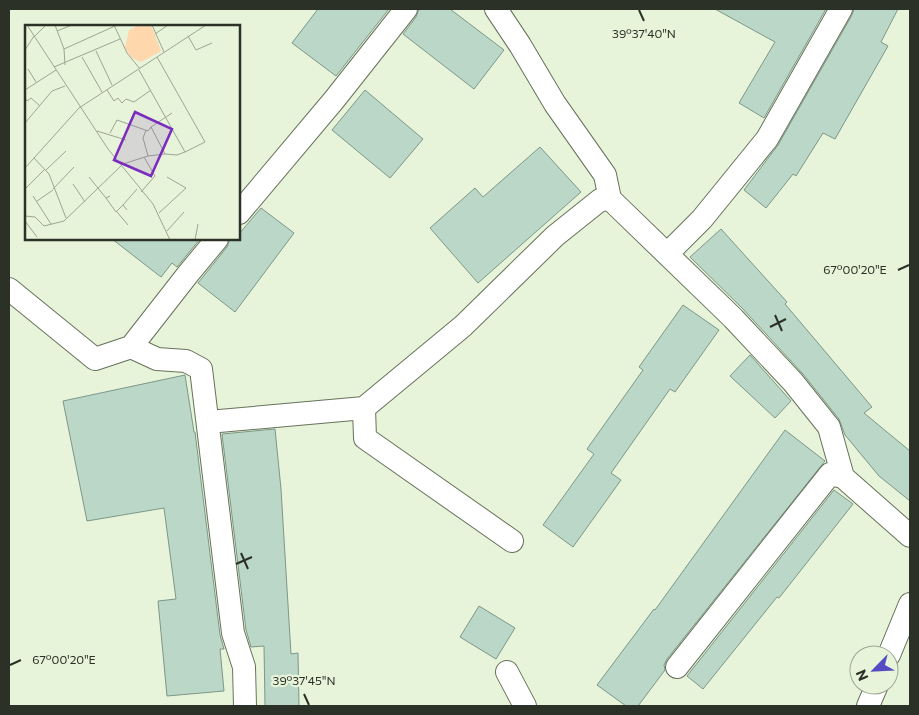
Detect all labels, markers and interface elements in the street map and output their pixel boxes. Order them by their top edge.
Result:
inset map [25,25,240,240]
text: 39°37'40"N [612,26,676,40]
text: 67°00'20"E [823,262,887,276]
north arrow [849,645,899,695]
text: 67°00'20"E [32,652,96,666]
text: N [852,667,872,684]
text: 39°37'45"N [273,673,335,687]

